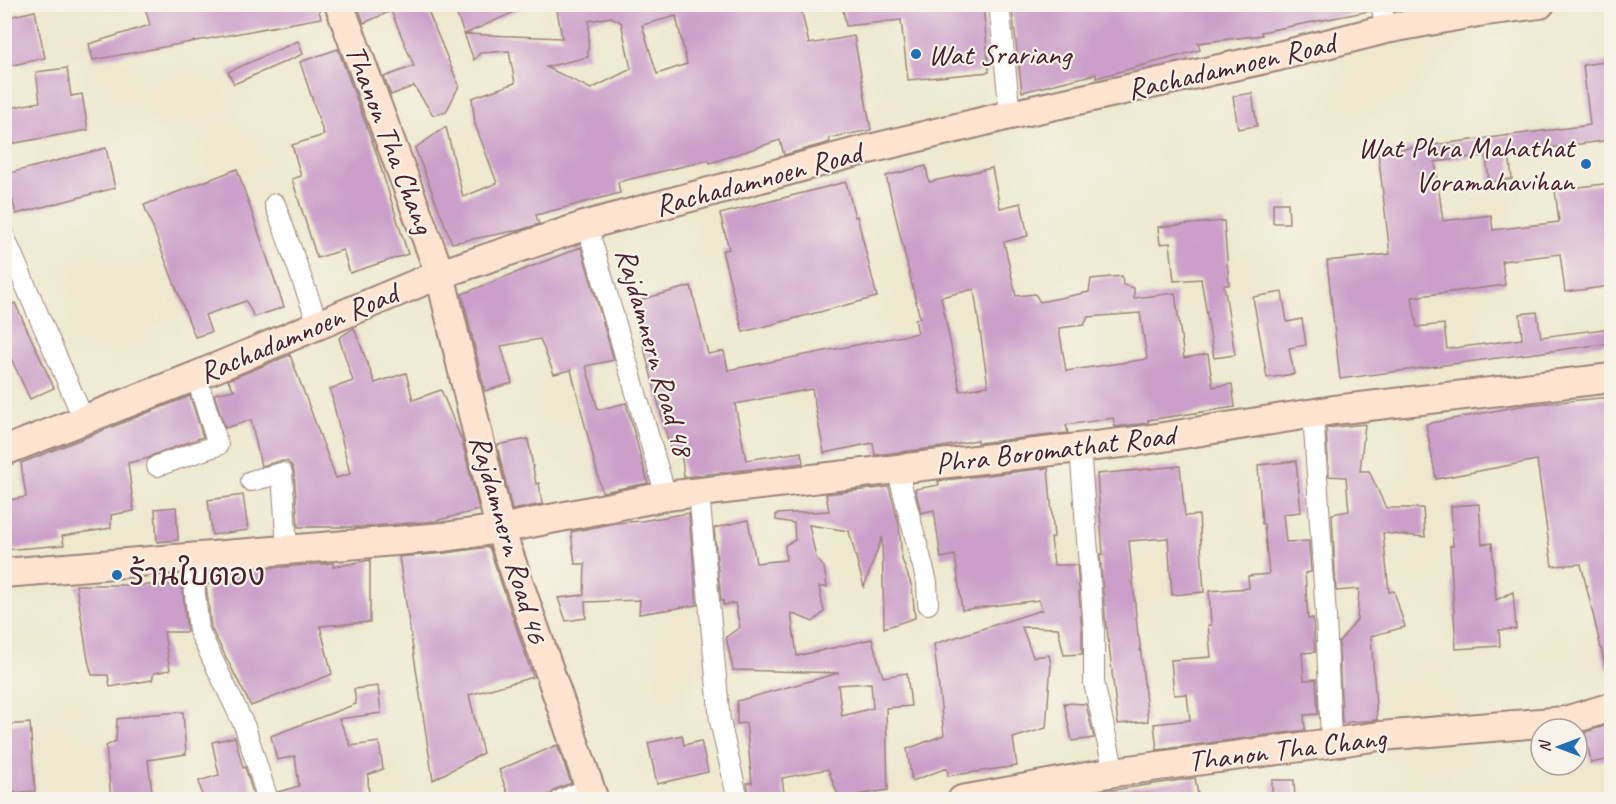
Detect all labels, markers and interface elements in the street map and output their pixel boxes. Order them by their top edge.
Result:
street label: Rachadamnoen Road [1123,23,1343,108]
place label: Wat Srariang [928,35,1073,73]
street label: Thanon Tha Chang [337,39,444,240]
marker: Wat Srariang [909,47,923,61]
place label: Wat Phra Mahathat Voramahavihan [1358,128,1577,200]
street label: Rachadamnoen Road [651,132,869,225]
marker: Wat Phra Mahathat Voramahavihan [1579,157,1593,171]
street label: Rajdamnern Road 48 [607,243,704,463]
street label: Rachadamnoen Road [193,272,407,392]
street label: Phra Boromathat Road [933,415,1181,483]
street label: Rajdamnern Road 46 [461,430,557,649]
place label: ร้านใบตอง [129,555,265,594]
marker: ร้านใบตอง [110,568,124,582]
north arrow [1529,717,1589,777]
street label: Thanon Tha Chang [1186,718,1390,780]
text: N [1535,739,1555,752]

